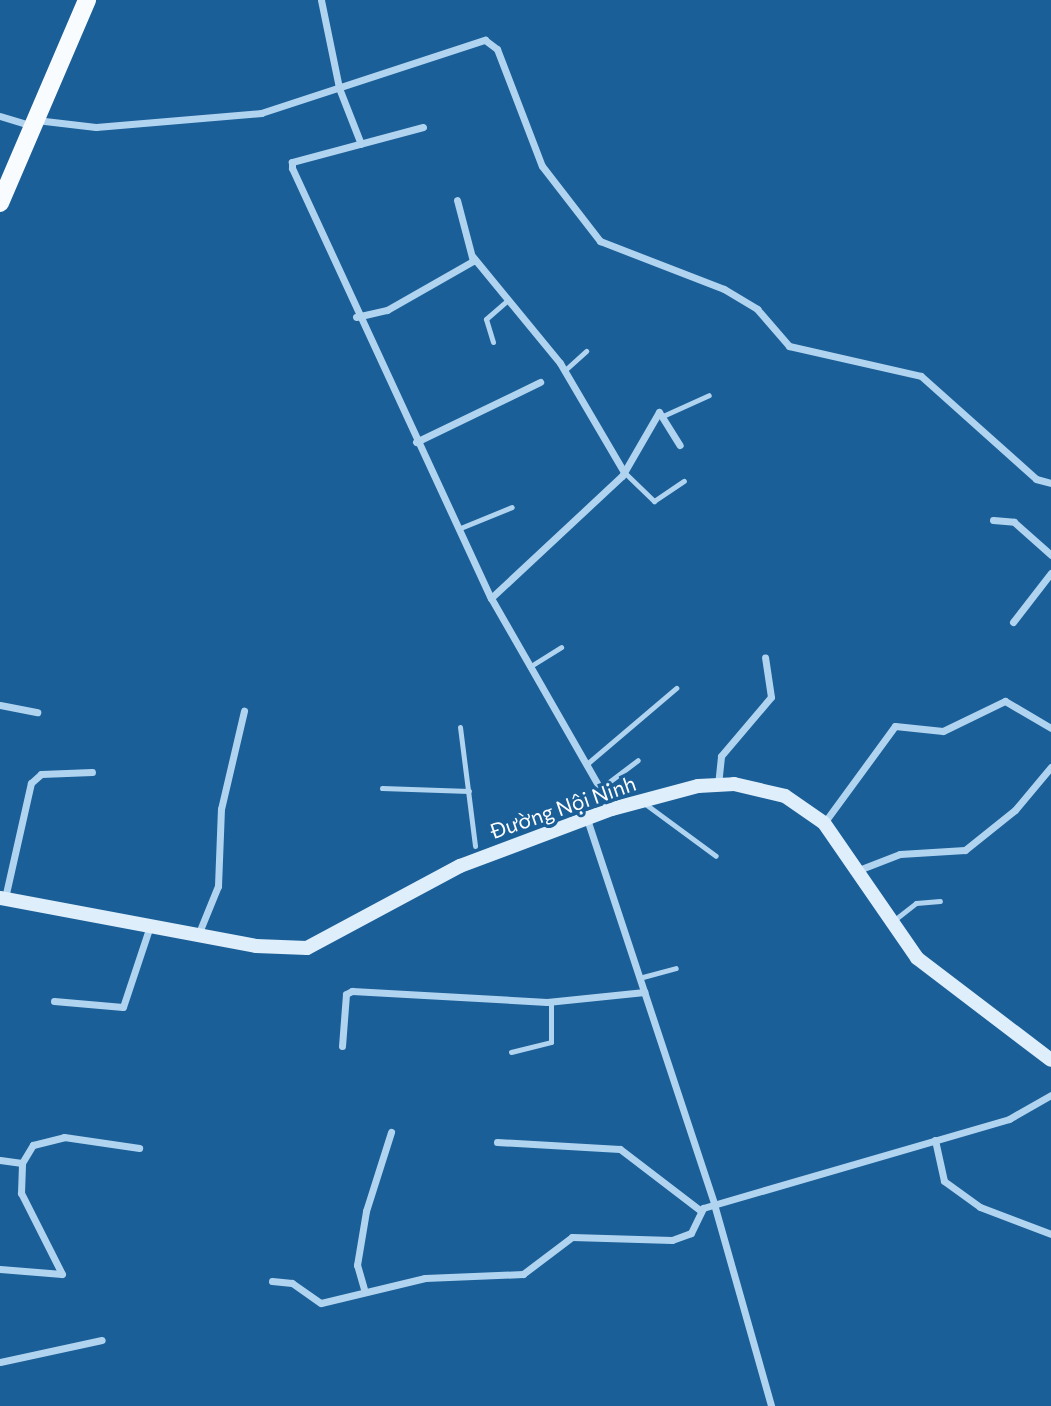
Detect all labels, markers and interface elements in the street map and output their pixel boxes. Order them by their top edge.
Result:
street label: Đường Nội Ninh [487,770,639,844]

